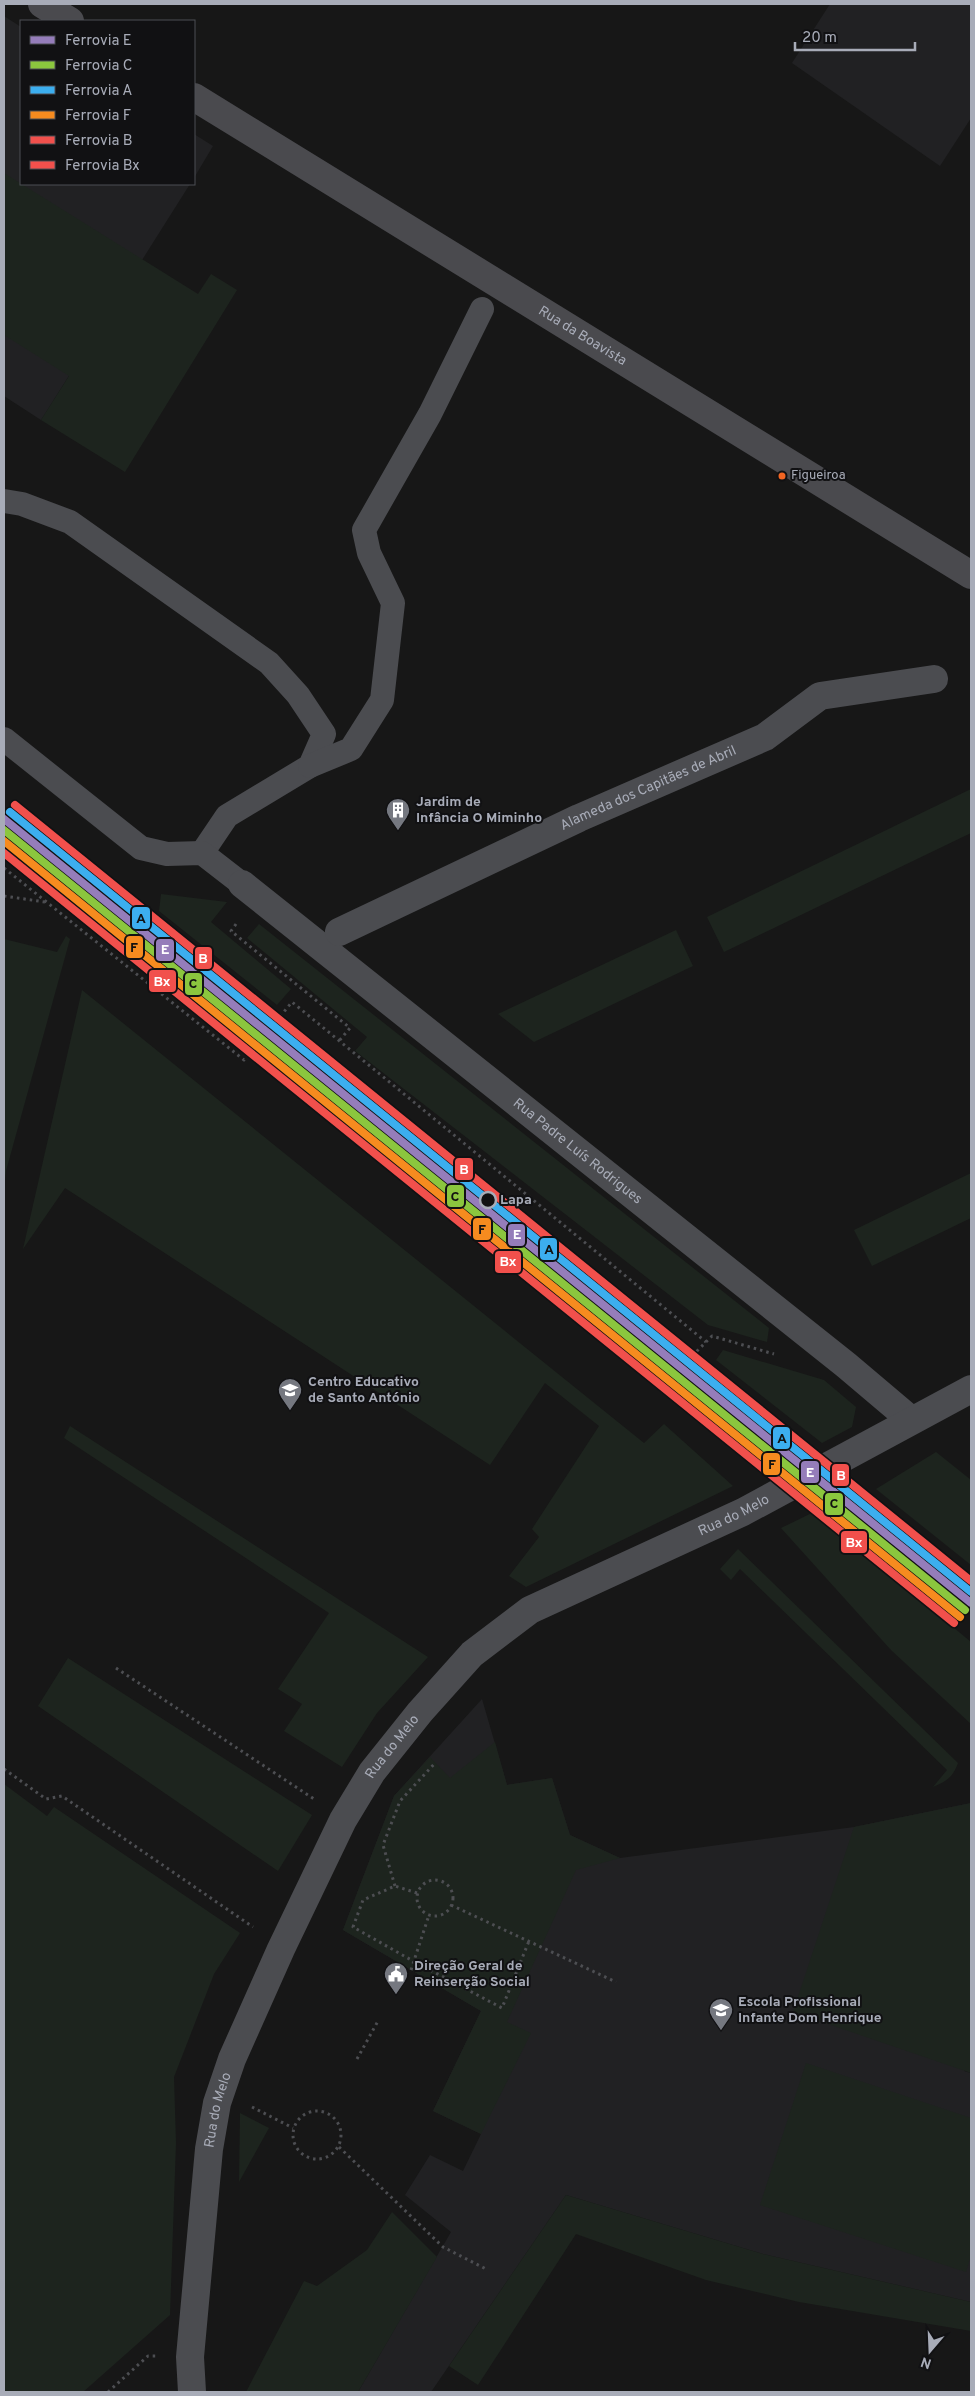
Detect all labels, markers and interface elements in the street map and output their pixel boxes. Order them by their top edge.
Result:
legend [20,20,195,185]
scale bar [795,20,915,52]
text: 20 m [802,29,837,48]
text: Ferrovia E [65,32,132,51]
text: Ferrovia C [65,57,133,76]
text: Ferrovia A [65,82,132,101]
text: Ferrovia F [65,107,131,126]
text: Ferrovia B [65,132,133,151]
text: Ferrovia Bx [65,157,140,176]
street label: Rua da Boavista [535,302,630,370]
place label: Figueiroa [791,468,845,484]
marker: Figueiroa [777,471,787,481]
street label: Alameda dos Capitães de Abril [557,742,739,834]
place label: Jardim de Infância O Miminho [416,794,542,827]
building icon: Jardim de Infância O Miminho [385,797,411,831]
line badge: A [131,906,151,930]
text: A [136,911,146,928]
line badge: F [125,935,144,959]
line badge: E [155,938,175,962]
text: F [130,940,138,957]
text: E [161,942,170,959]
line badge: B [194,946,213,970]
text: B [198,951,208,968]
line badge: Bx [148,969,177,993]
line badge: C [184,972,203,996]
text: Bx [153,974,171,991]
text: C [189,976,198,993]
street label: Rua Padre Luís Rodrigues [510,1095,646,1208]
line badge: B [454,1157,474,1181]
text: B [459,1162,469,1179]
line badge: C [446,1184,465,1208]
text: C [451,1189,460,1206]
marker: Lapa [479,1191,497,1209]
place label: Lapa [500,1192,532,1209]
line badge: F [472,1217,492,1241]
text: F [478,1222,486,1239]
line badge: E [507,1223,526,1247]
text: E [513,1227,522,1244]
line badge: A [539,1237,558,1261]
text: A [544,1242,554,1259]
line badge: Bx [494,1250,522,1274]
text: Bx [499,1254,517,1271]
place label: Centro Educativo de Santo António [308,1374,420,1407]
school or university icon: Centro Educativo de Santo António [277,1377,303,1411]
line badge: A [772,1426,791,1450]
text: A [777,1431,787,1448]
line badge: F [762,1452,781,1476]
text: F [768,1457,776,1474]
line badge: E [800,1460,820,1484]
line badge: B [831,1463,850,1487]
text: E [806,1465,815,1482]
text: B [836,1468,846,1485]
street label: Rua do Melo [696,1491,773,1540]
line badge: C [824,1492,844,1516]
text: C [830,1496,839,1513]
line badge: Bx [840,1530,868,1554]
text: Bx [845,1535,863,1552]
street label: Rua do Melo [361,1711,423,1782]
place label: Direção Geral de Reinserção Social [414,1958,530,1991]
public building icon: Direção Geral de Reinserção Social [383,1961,409,1995]
place label: Escola Profissional Infante Dom Henrique [738,1994,882,2027]
school or university icon: Escola Profissional Infante Dom Henrique [708,1997,734,2031]
street label: Rua do Melo [201,2070,235,2149]
north arrow [905,2326,955,2376]
text: N [919,2352,934,2372]

